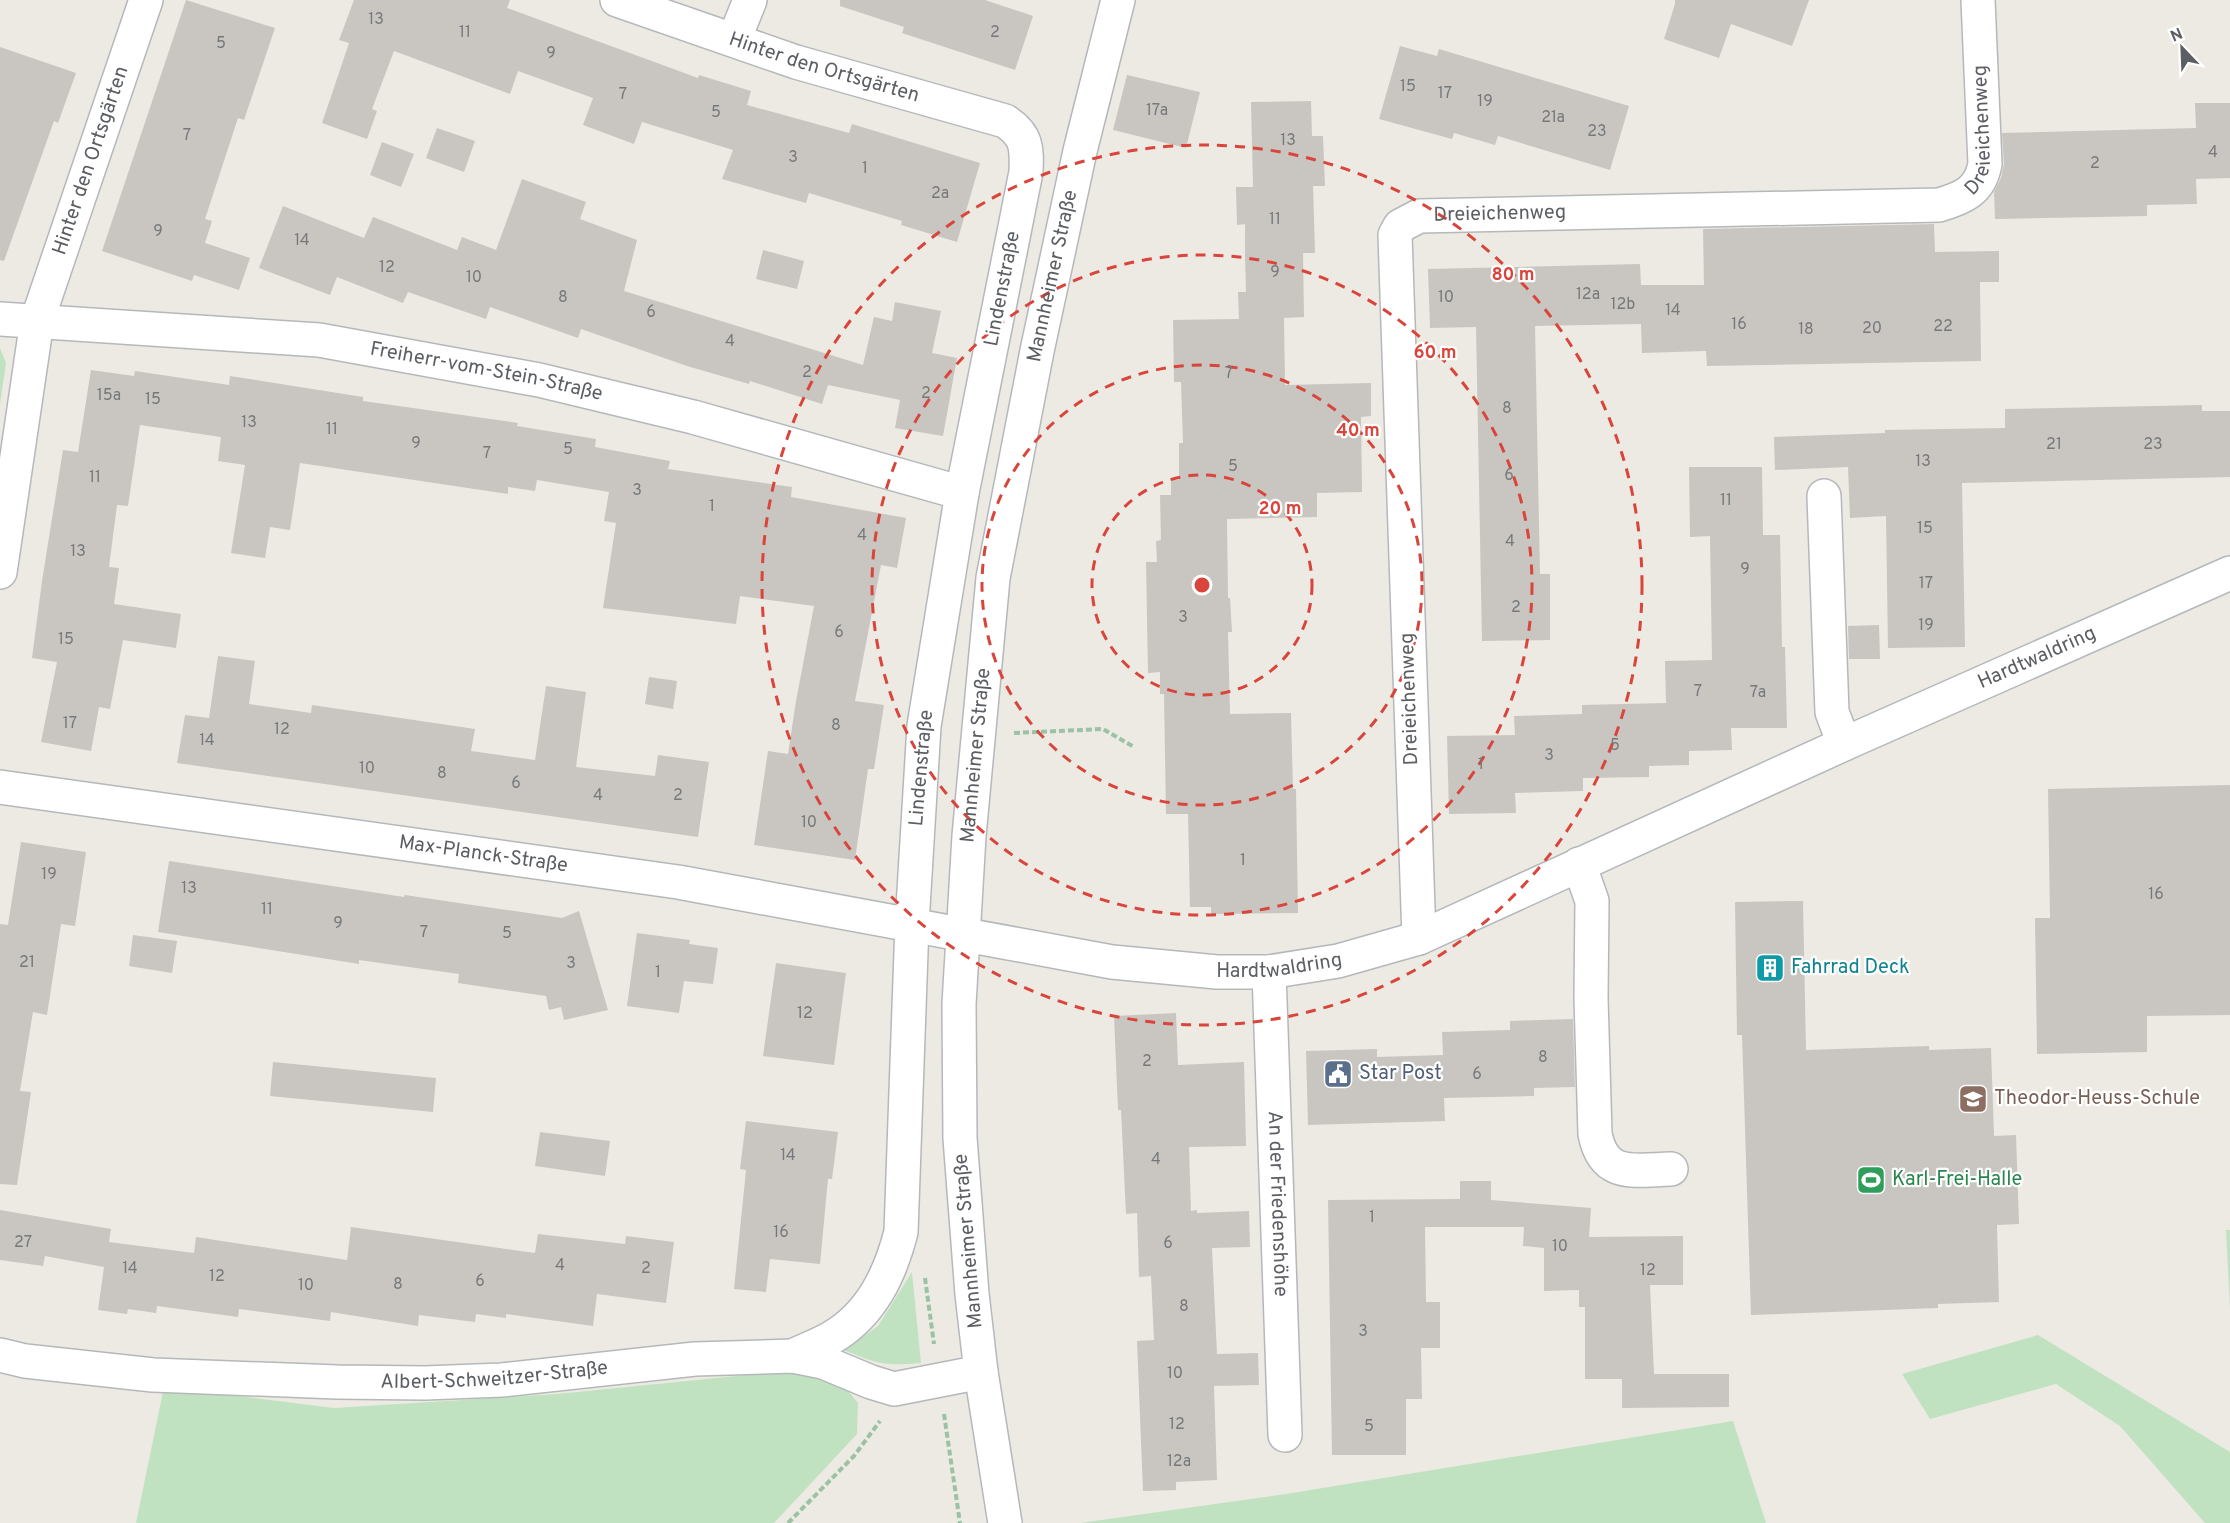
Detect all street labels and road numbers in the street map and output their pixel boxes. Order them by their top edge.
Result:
street label: Hinter den Ortsgärten [725,27,922,109]
street label: Hinter den Ortsgärten [47,63,136,259]
street label: Dreieichenweg [1960,64,1998,202]
street label: Mannheimer Straße [1022,188,1084,365]
street label: Dreieichenweg [1433,200,1566,229]
street label: Lindenstraße [979,229,1027,349]
street label: Freiherr-vom-Stein-Straße [368,337,605,408]
street label: Hardtwaldring [1974,621,2100,696]
street label: Dreieichenweg [1395,632,1425,766]
street label: Mannheimer Straße [955,667,998,844]
street label: Lindenstraße [904,709,940,827]
street label: Max-Planck-Straße [397,830,569,879]
street label: Hardtwaldring [1216,948,1344,985]
street label: An der Friedenshöhe [1261,1110,1293,1297]
street label: Mannheimer Straße [948,1153,990,1329]
street label: Albert-Schweitzer-Straße [380,1356,609,1396]

